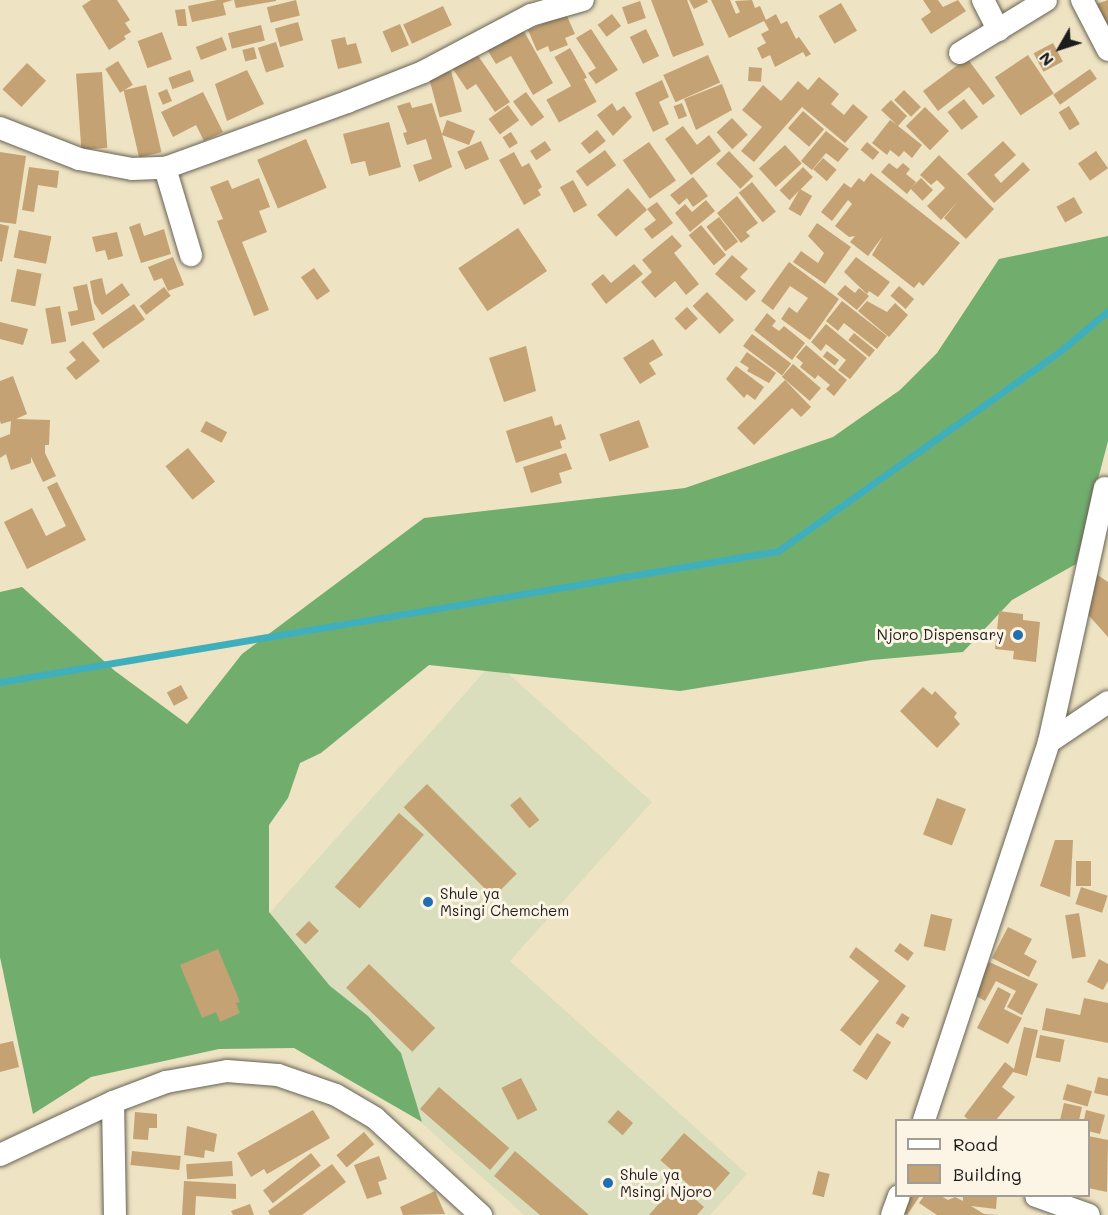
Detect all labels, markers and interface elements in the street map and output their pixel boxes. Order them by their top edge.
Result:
north arrow [1030,18,1090,78]
text: N [1034,48,1058,71]
place label: Njoro Dispensary [877,626,1004,644]
marker: Njoro Dispensary [1009,626,1027,644]
place label: Shule ya Msingi Chemchem [440,884,569,919]
marker: Shule ya Msingi Chemchem [421,895,435,909]
legend [895,1119,1090,1197]
text: Road [953,1132,998,1156]
text: Building [953,1162,1021,1186]
place label: Shule ya Msingi Njoro [620,1165,712,1200]
marker: Shule ya Msingi Njoro [601,1176,615,1190]

